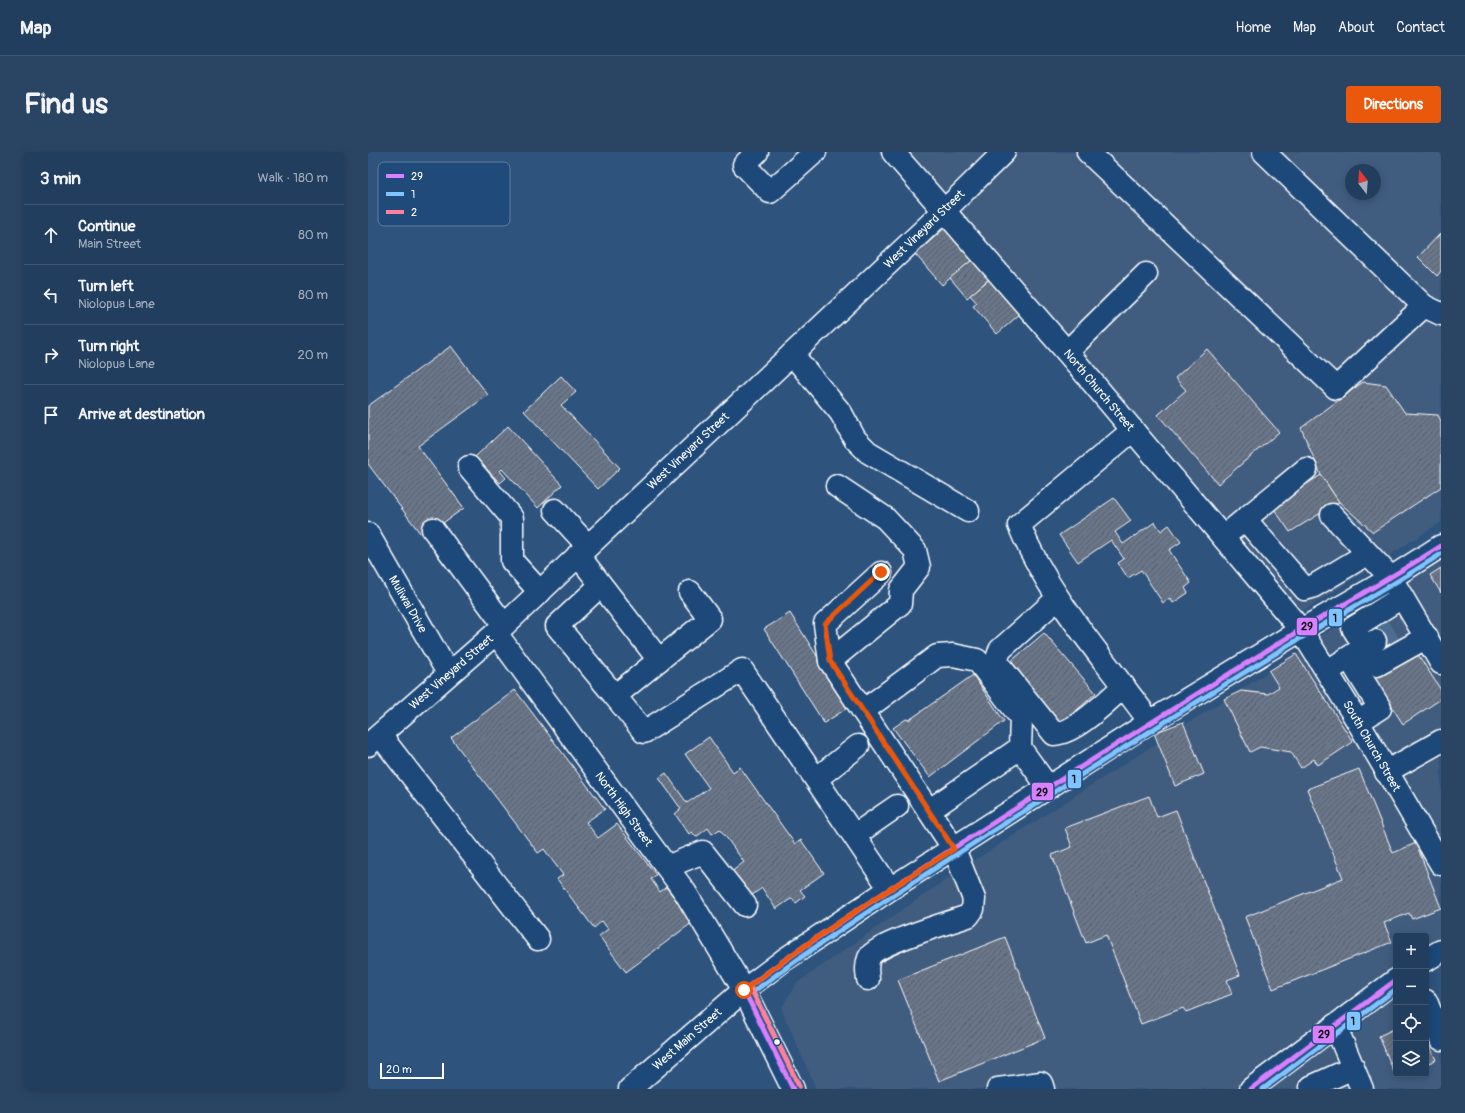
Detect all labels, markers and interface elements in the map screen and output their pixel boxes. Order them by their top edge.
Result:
text: Map [20,16,51,40]
text: Home [1236,19,1271,36]
text: Map [1293,19,1316,36]
text: About [1338,19,1374,36]
text: Contact [1396,19,1445,36]
button: Directions [1346,86,1441,123]
text: Find us [24,87,108,122]
legend [378,162,510,226]
north arrow [1345,164,1381,200]
text: 3 min [40,168,81,189]
text: Walk · 180 m [258,170,328,186]
text: 29 [411,170,423,183]
street label: West Vineyard Street [881,187,968,272]
text: 1 [411,188,415,201]
text: 2 [411,206,417,219]
text: Continue [78,217,136,236]
icon: ahead [40,224,62,246]
text: 80 m [298,227,328,243]
text: Main Street [78,236,141,252]
text: Turn left [78,277,134,296]
icon: left [40,284,62,306]
text: 80 m [298,287,328,303]
text: Niolopua Lane [78,296,155,312]
text: Turn right [78,337,139,356]
icon: right [40,344,62,366]
street label: North Church Street [1060,346,1137,434]
text: 20 m [297,347,328,363]
text: Niolopua Lane [78,356,155,372]
icon: arrive [40,404,62,426]
text: Arrive at destination [78,405,205,424]
street label: West Vineyard Street [644,409,733,493]
route end [872,563,890,581]
street label: Muliwai Drive [385,573,430,636]
line badge: 1 [1328,608,1343,627]
text: 1 [1333,612,1337,625]
line badge: 29 [1296,617,1318,636]
text: 29 [1301,620,1313,633]
street label: West Vineyard Street [406,632,497,713]
street label: South Church Street [1339,698,1404,795]
street label: North High Street [591,769,656,850]
line badge: 1 [1067,769,1082,789]
text: 1 [1072,773,1076,786]
line badge: 29 [1031,782,1054,801]
text: 29 [1036,786,1048,799]
map controls [1393,933,1429,1077]
button: + [1393,933,1429,969]
button: − [1393,969,1429,1005]
route start [735,981,753,999]
street label: West Main Street [650,1005,725,1074]
button: locate [1393,1005,1429,1041]
line badge: 1 [1346,1011,1361,1031]
text: 1 [1351,1015,1355,1028]
line badge: 29 [1312,1025,1335,1044]
text: 29 [1318,1028,1330,1041]
unlabelled marker [772,1037,782,1047]
button: layers [1393,1041,1429,1077]
scale bar [380,1061,444,1080]
text: 20 m [386,1063,412,1076]

